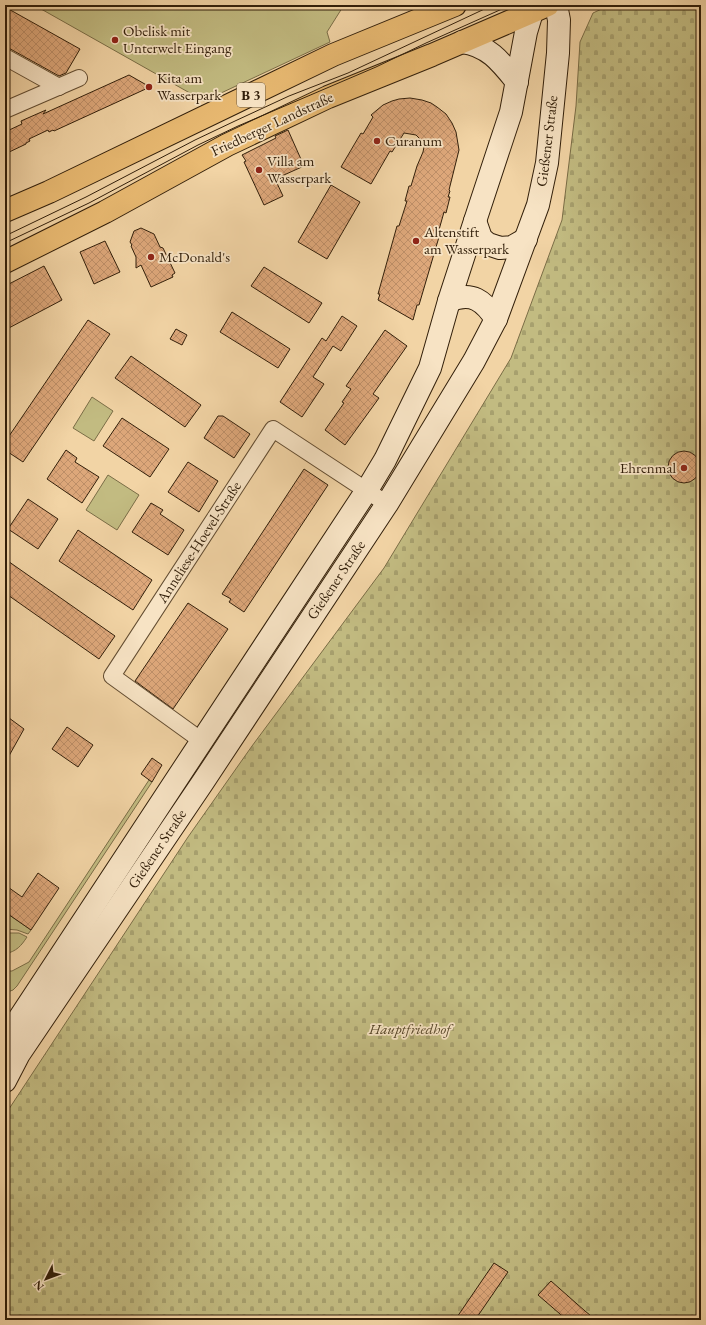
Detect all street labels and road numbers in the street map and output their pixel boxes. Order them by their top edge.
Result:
road number: B 3 [237,83,265,107]
street label: Friedberger Landstraße [208,87,336,160]
street label: Gießener Straße [531,94,562,188]
street label: Anneliese-Hoevel-Straße [152,477,245,607]
street label: Gießener Straße [302,536,369,623]
street label: Gießener Straße [123,805,190,892]

